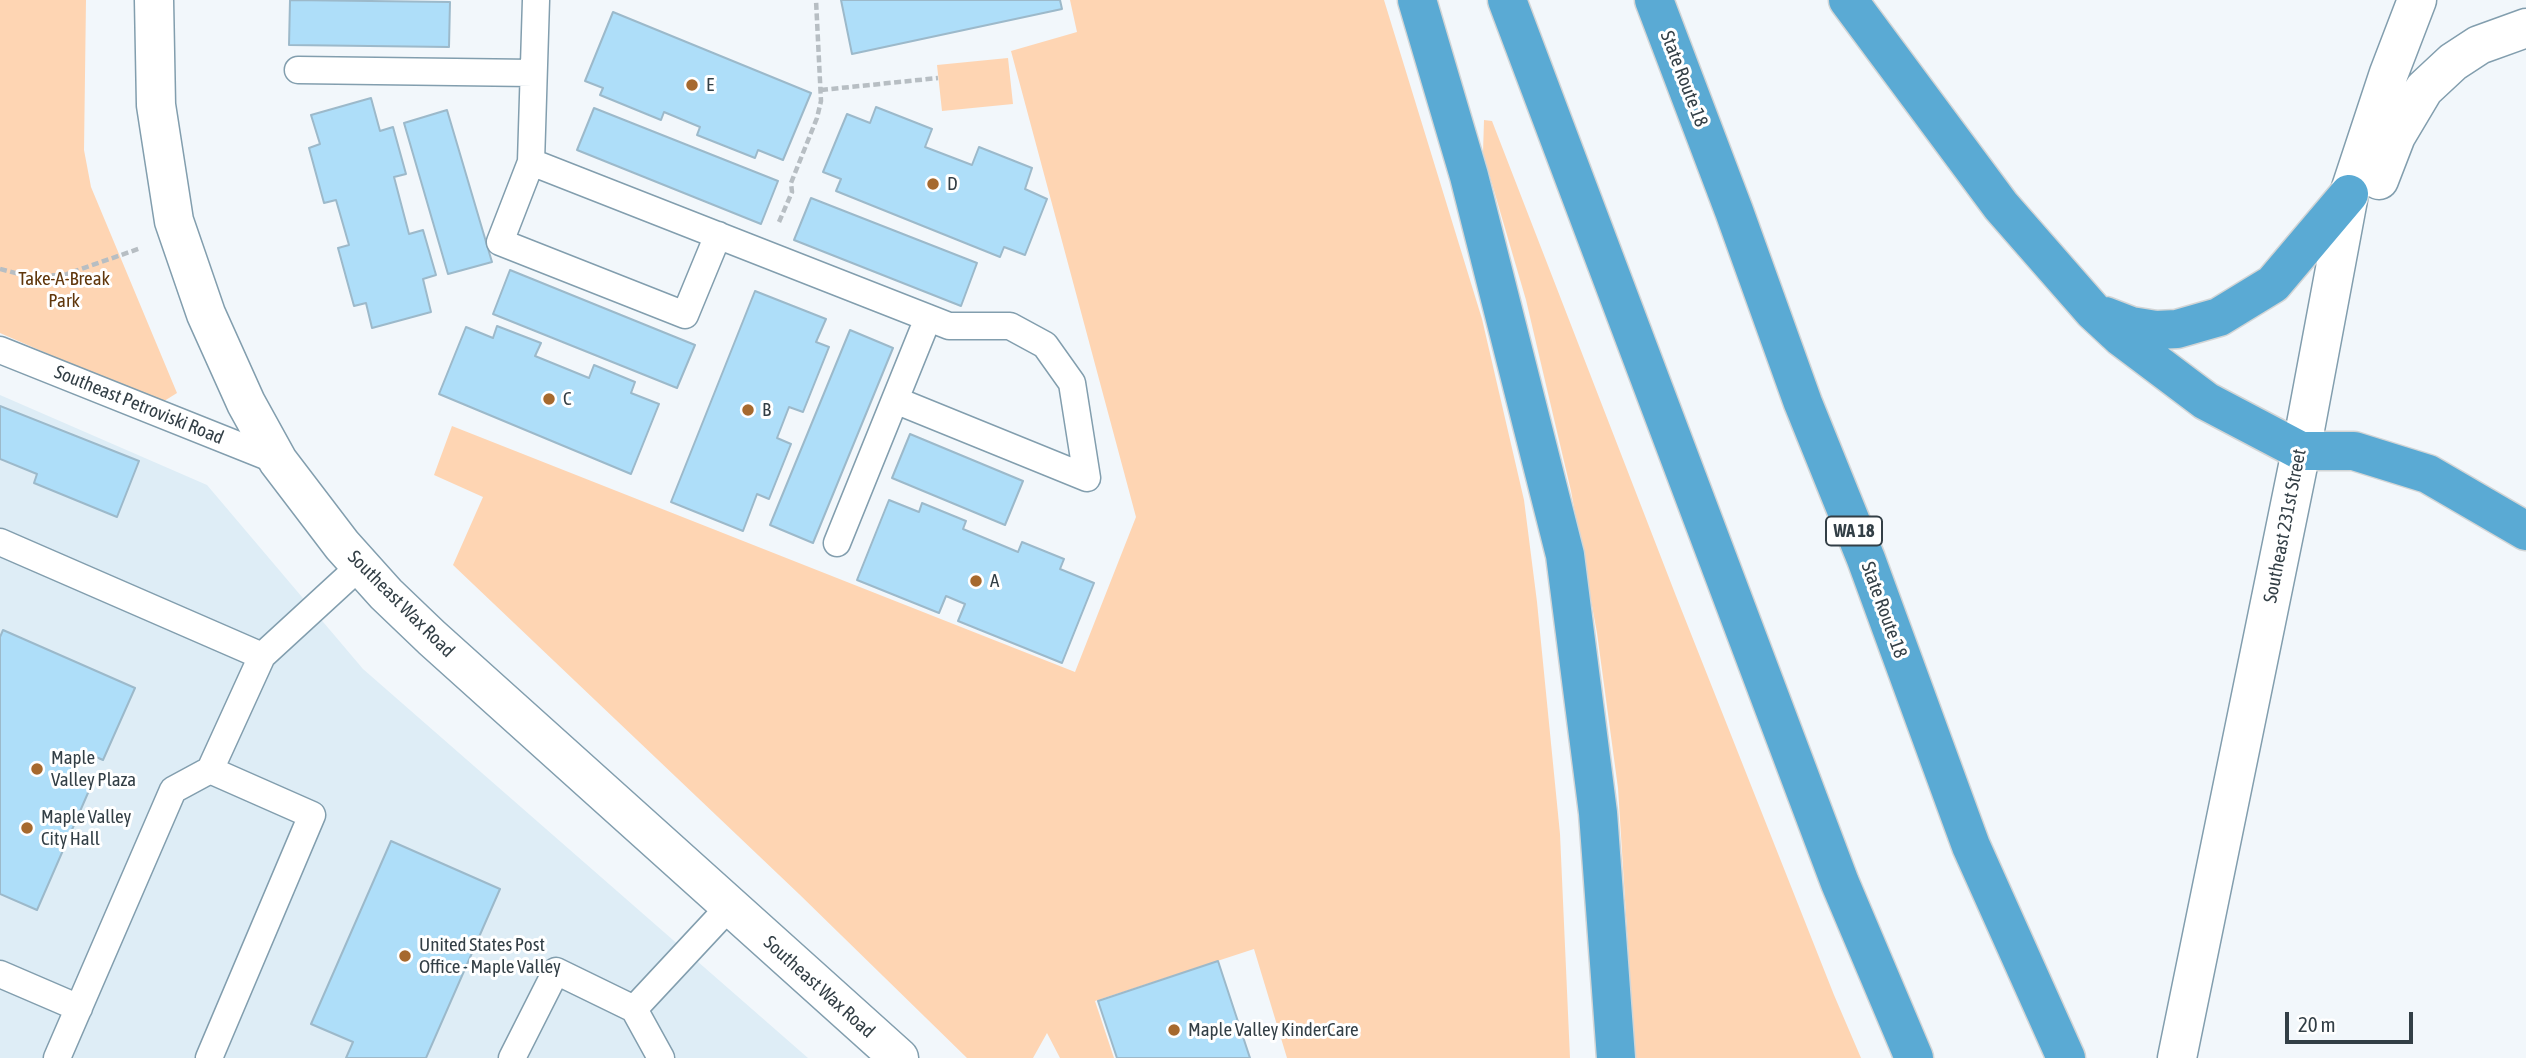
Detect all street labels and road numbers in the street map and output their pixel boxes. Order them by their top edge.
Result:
street label: State Route 18 [1655,28,1713,130]
street label: Southeast Petroviski Road [51,361,227,449]
street label: Southeast 231st Street [2259,447,2311,605]
road number: WA 18 [1826,516,1882,546]
street label: Southeast Wax Road [343,546,459,662]
street label: State Route 18 [1856,559,1912,661]
street label: Southeast Wax Road [759,931,879,1043]

